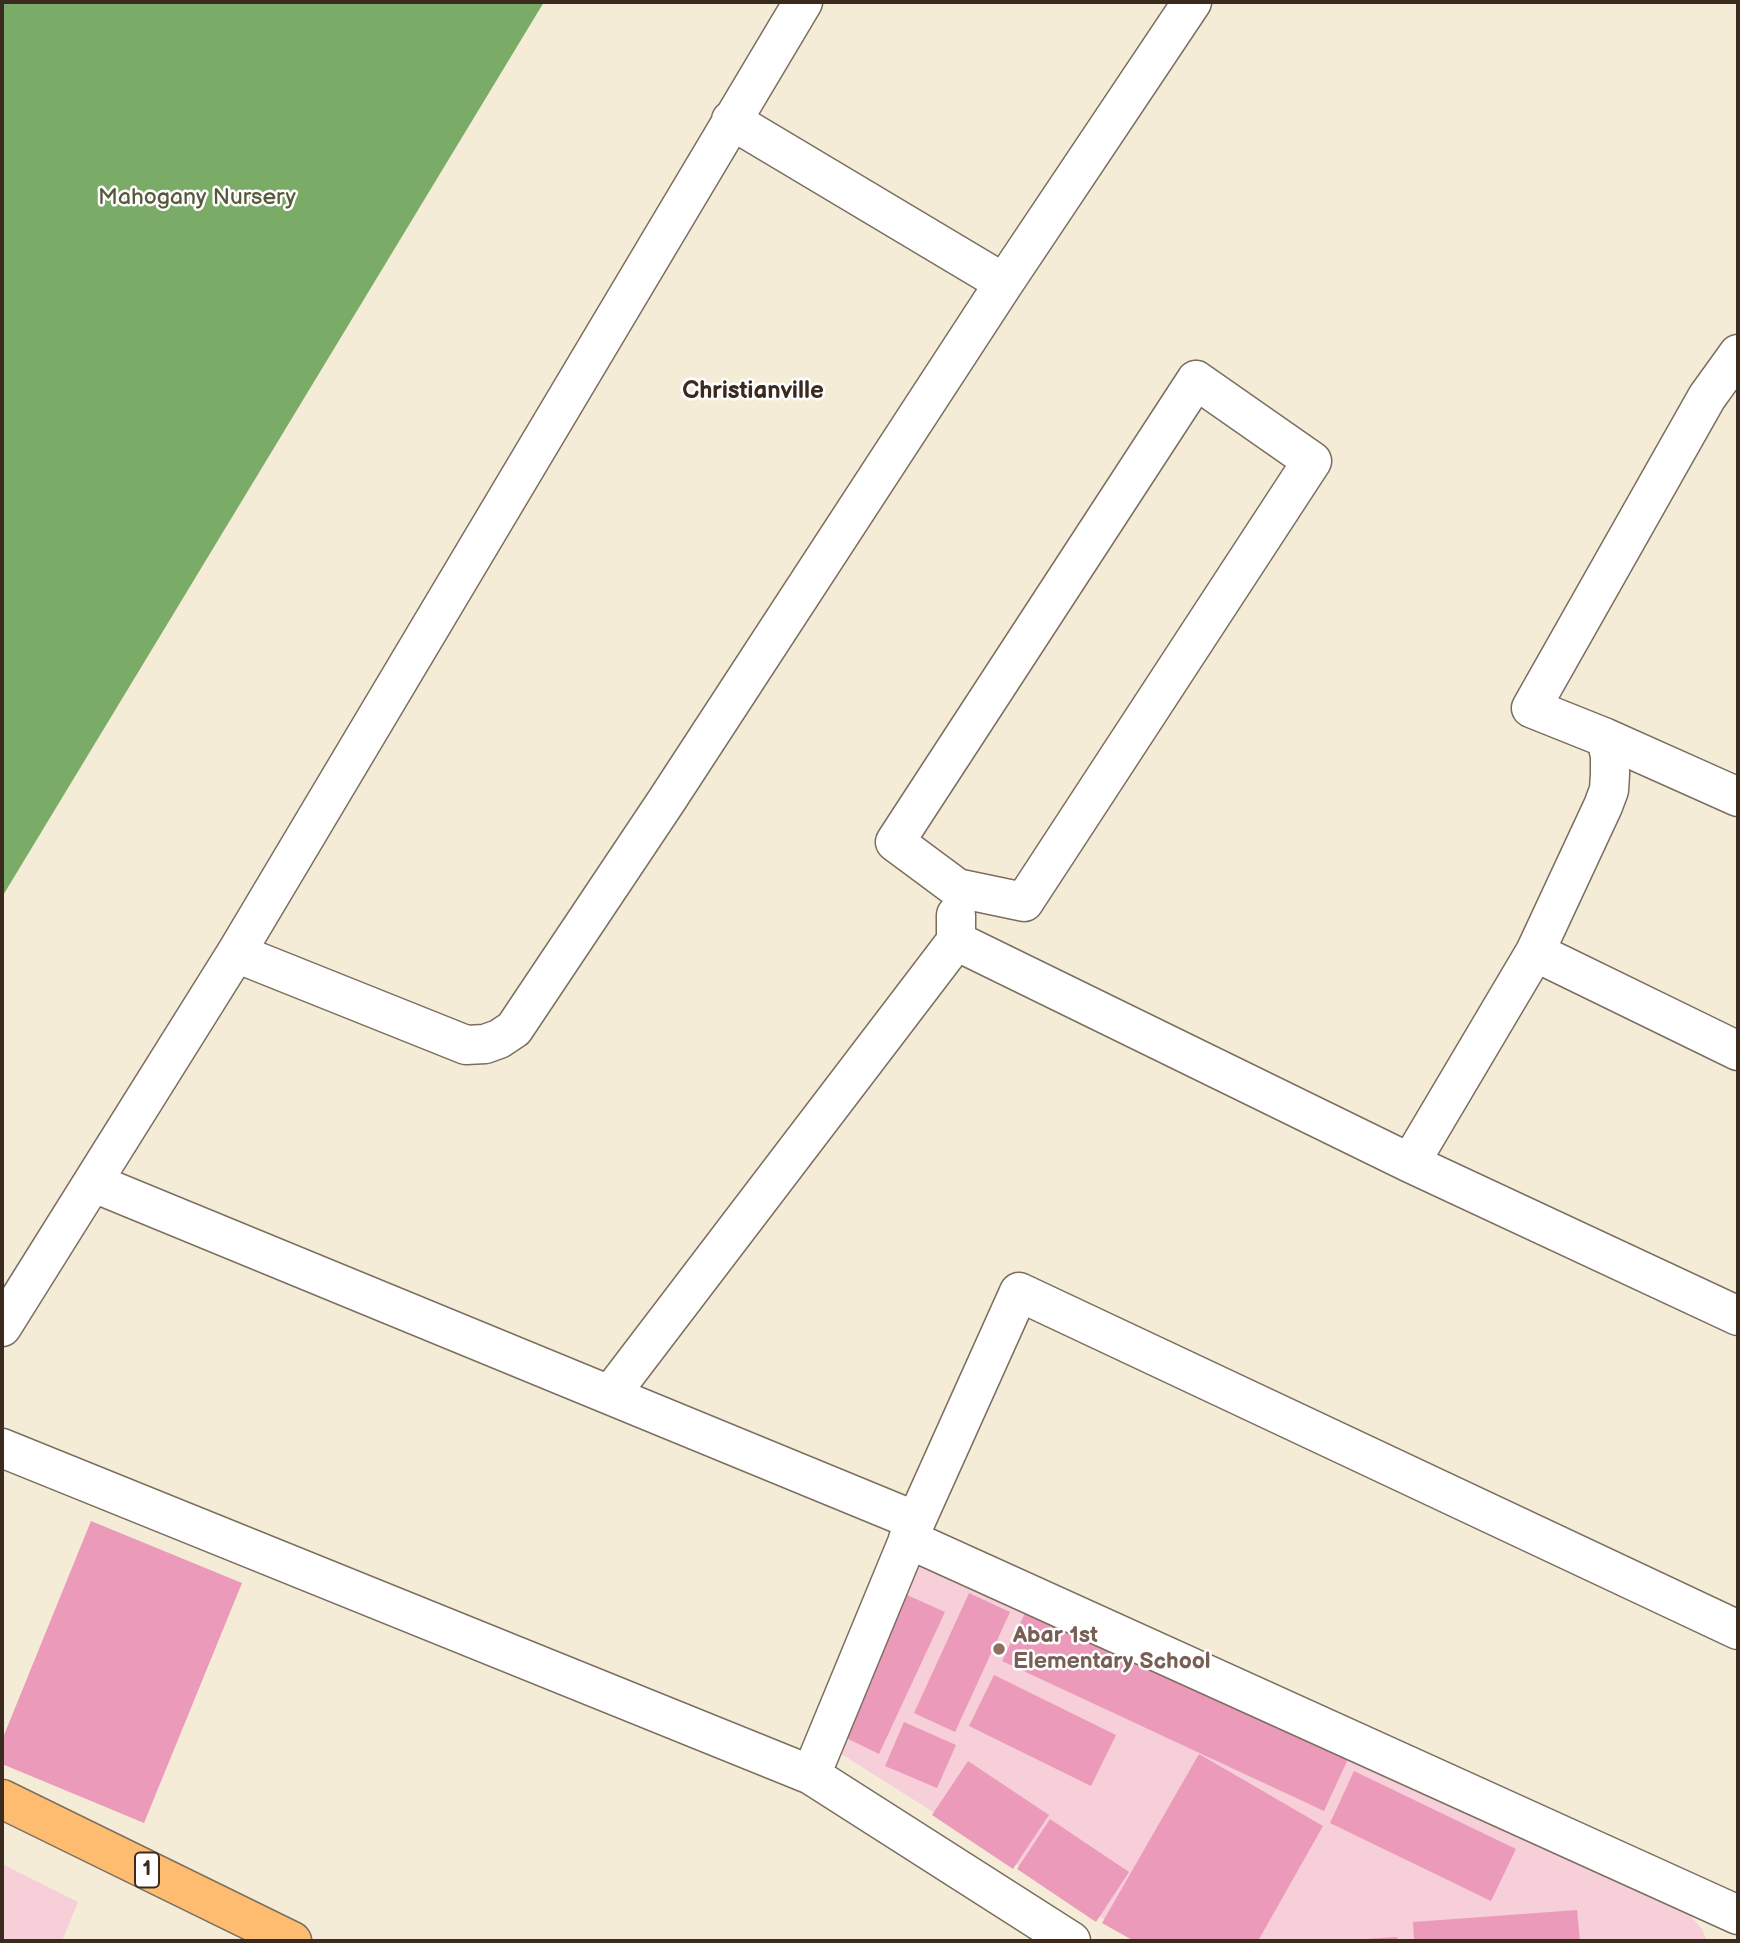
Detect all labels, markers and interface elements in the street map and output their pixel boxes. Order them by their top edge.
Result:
park label: Mahogany Nursery [98,184,296,212]
district label: Christianville [682,378,824,406]
place label: Abar 1st Elementary School [1013,1622,1211,1676]
marker: Abar 1st Elementary School [991,1641,1007,1657]
road number: 1 [135,1853,159,1888]

